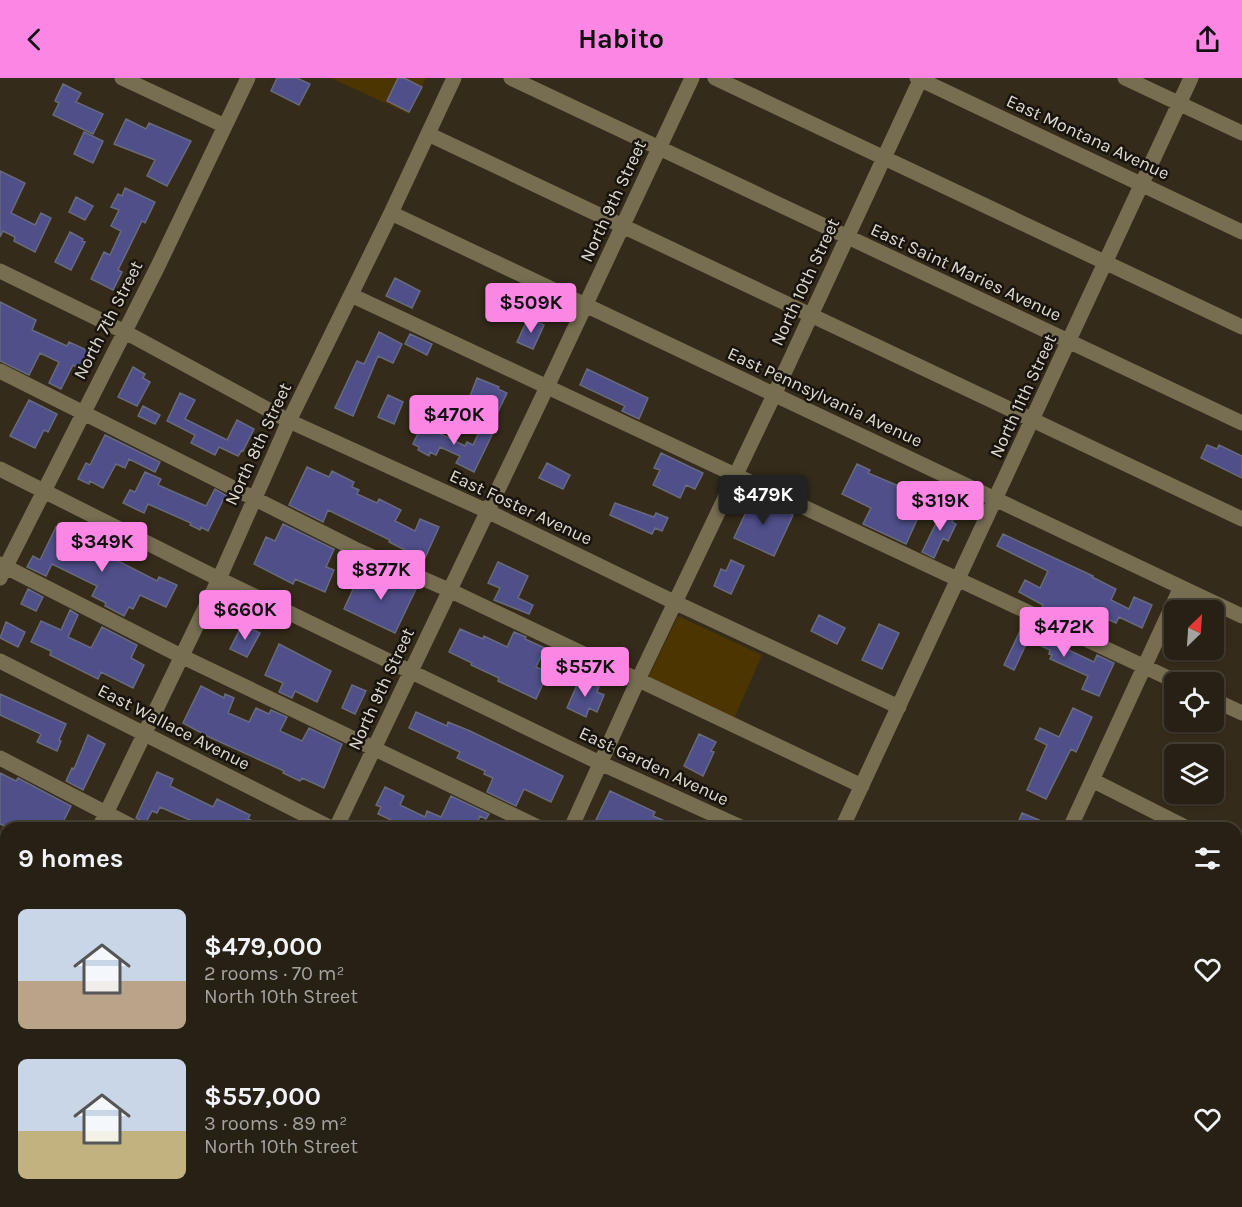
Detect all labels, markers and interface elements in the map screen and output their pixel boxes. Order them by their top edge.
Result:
icon: back [18,23,51,56]
text: Habito [578,23,664,55]
icon: share [1191,23,1224,56]
street label: East Montana Avenue [1003,90,1173,184]
street label: North 9th Street [575,136,651,266]
street label: North 10th Street [766,214,844,349]
street label: East Saint Maries Avenue [867,218,1065,326]
street label: North 7th Street [69,257,147,383]
pin: $509K [489,283,573,334]
text: $509K [499,291,563,314]
street label: North 11th Street [985,331,1061,461]
street label: East Pennsylvania Avenue [724,342,926,452]
street label: North 8th Street [220,379,296,509]
pin: $470K [412,395,496,446]
text: $470K [423,403,485,426]
street label: East Foster Avenue [446,464,596,550]
pin: $479K [721,475,805,526]
pin: $319K [898,481,982,532]
text: $479K [733,483,793,506]
text: $319K [911,489,969,512]
pin: $349K [60,522,144,573]
text: $349K [70,530,134,553]
pin: $877K [339,550,423,601]
text: $877K [351,558,411,581]
pin: $660K [203,590,287,641]
text: $660K [213,598,277,621]
north arrow [1164,600,1224,660]
map controls [1164,600,1224,804]
pin: $472K [1022,607,1106,658]
text: $472K [1034,615,1094,638]
street label: North 9th Street [343,624,419,754]
pin: $557K [543,647,627,698]
text: $557K [555,655,615,678]
button: locate [1164,672,1224,732]
street label: East Wallace Avenue [94,679,254,775]
street label: East Garden Avenue [576,722,732,810]
button: layers [1164,744,1224,804]
icon: filters [1191,842,1224,875]
text: 9 homes [18,843,124,874]
text: $479,000 [204,931,322,962]
icon: home [66,933,138,1005]
icon: heart [1191,953,1224,986]
text: 2 rooms · 70 m² [204,962,344,985]
text: North 10th Street [204,985,358,1008]
text: $557,000 [204,1081,321,1112]
icon: home [66,1083,138,1155]
icon: heart [1191,1103,1224,1136]
text: 3 rooms · 89 m² [204,1112,347,1135]
text: North 10th Street [204,1135,358,1158]

